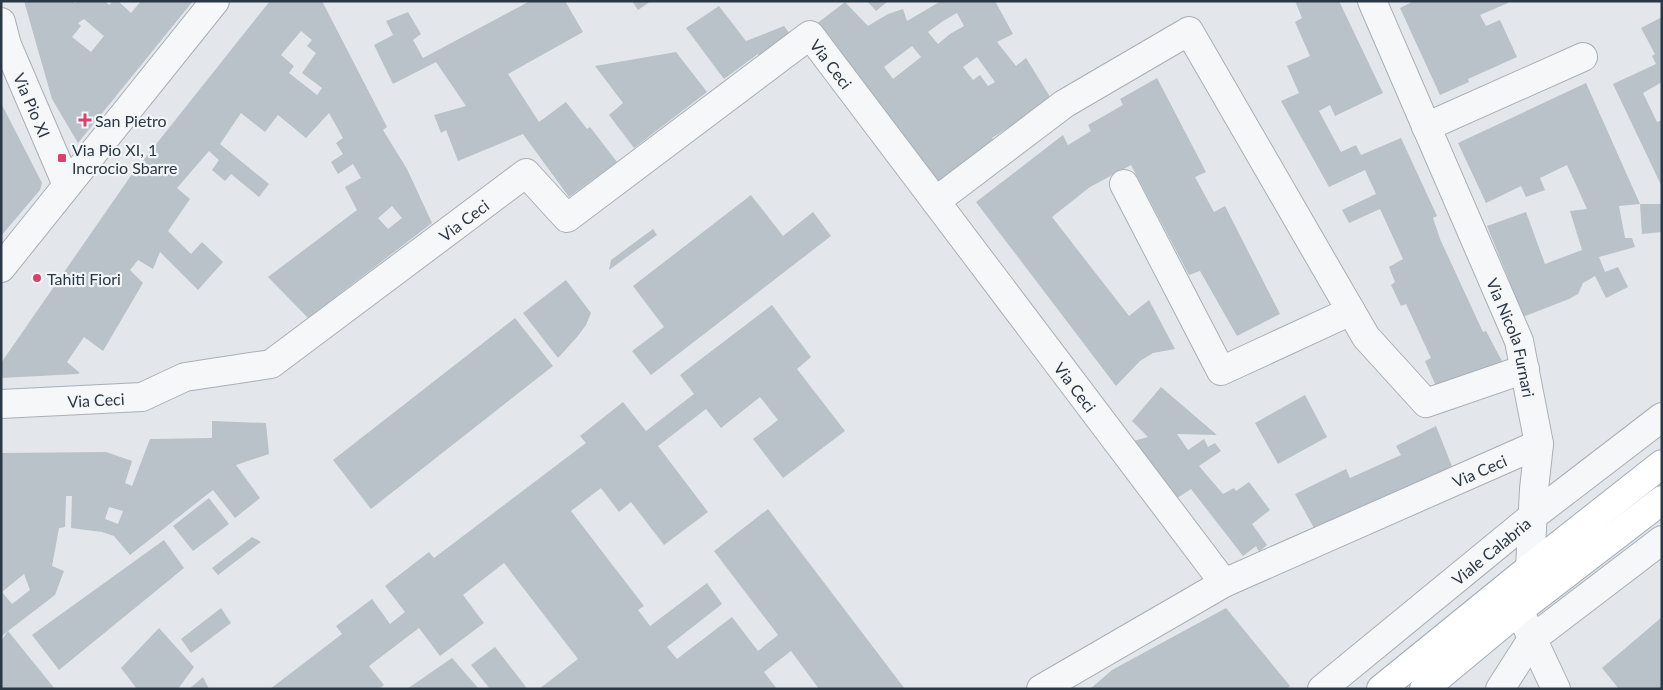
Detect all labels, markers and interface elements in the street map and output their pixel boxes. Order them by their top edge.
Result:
street label: Via Ceci [807,35,856,92]
street label: Via Pio XI [11,70,55,140]
place label: San Pietro [95,111,167,130]
marker: San Pietro [79,114,91,126]
place label: Via Pio XI, 1 Incrocio Sbarre [72,140,177,177]
marker: Via Pio XI, 1 Incrocio Sbarre [56,152,68,164]
street label: Via Ceci [435,195,492,245]
place label: Tahiti Fiori [47,269,121,288]
marker: Tahiti Fiori [31,272,43,284]
street label: Via Nicola Furnari [1483,275,1539,399]
street label: Via Ceci [1051,358,1101,415]
street label: Via Ceci [67,388,125,410]
street label: Via Ceci [1449,450,1509,491]
street label: Viale Calabria [1447,513,1534,589]

